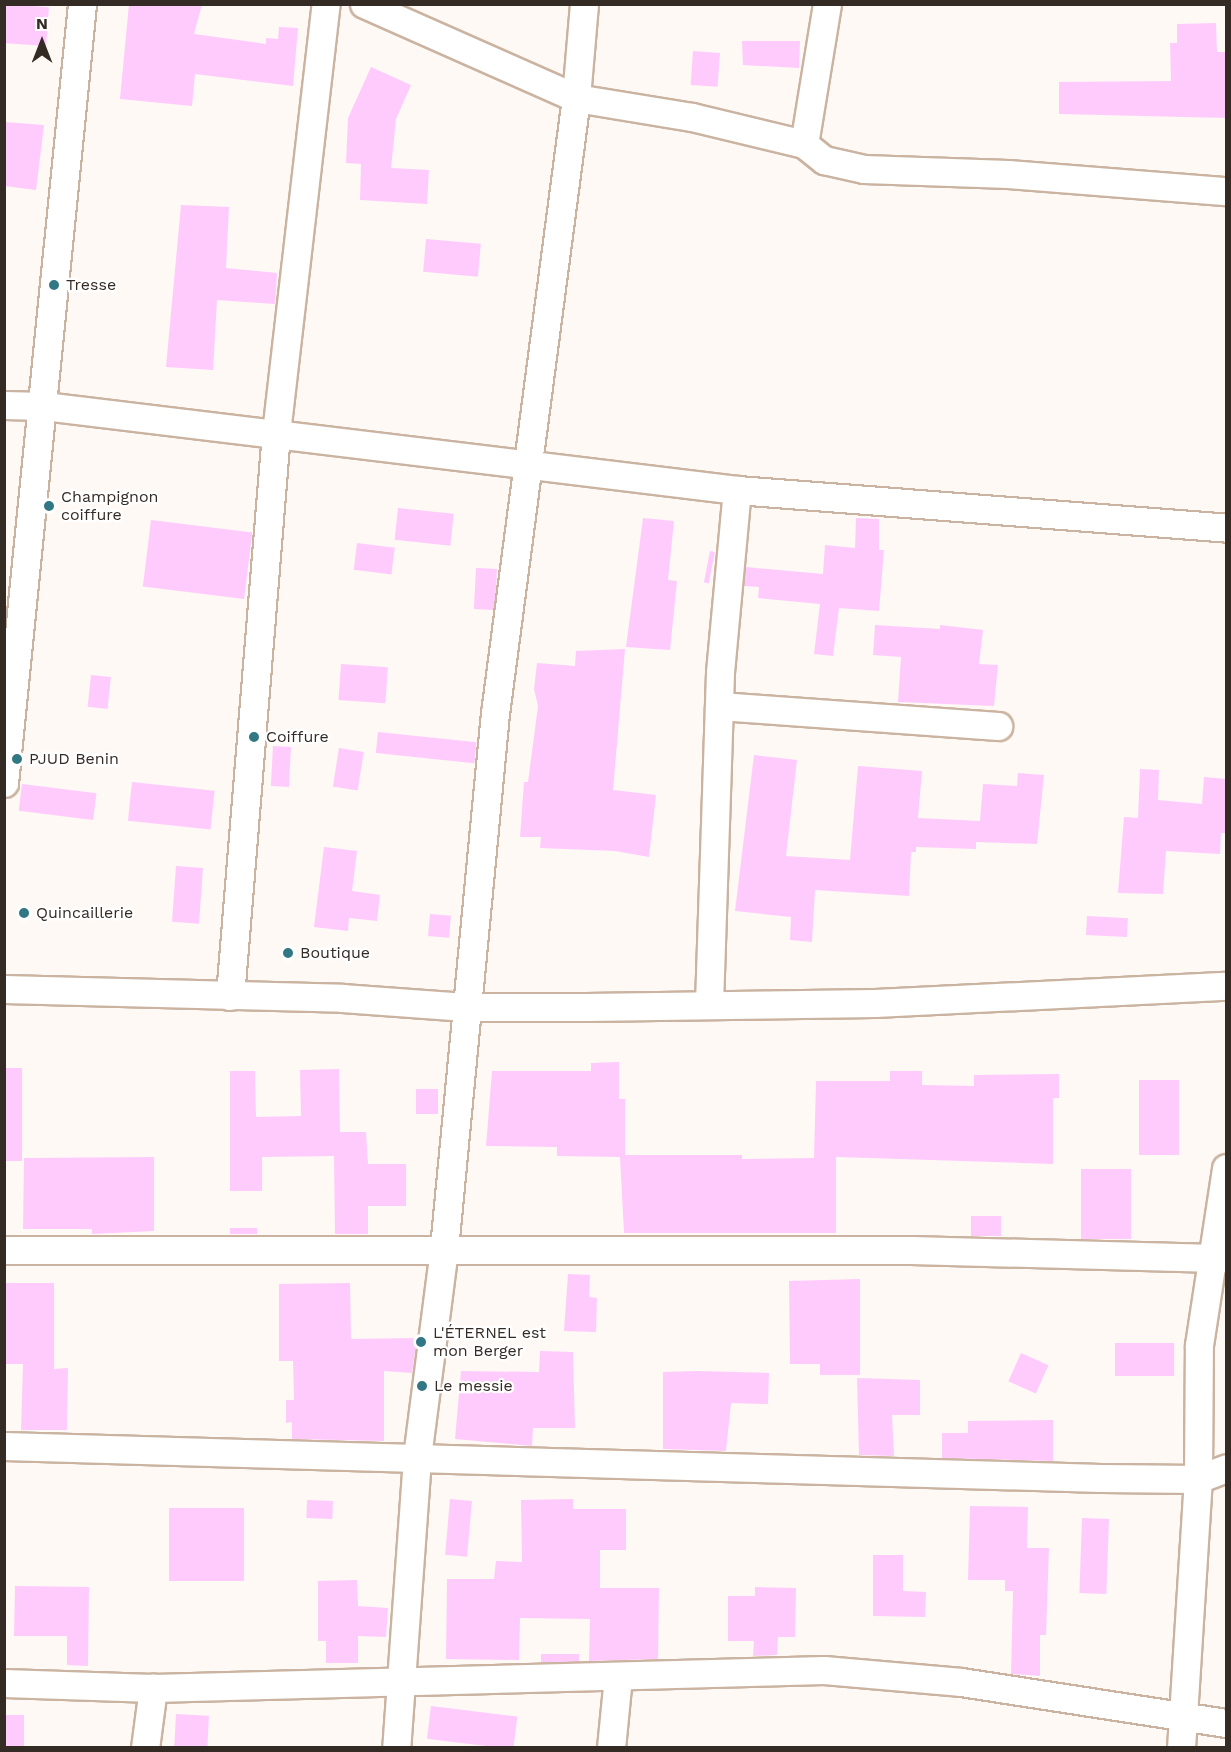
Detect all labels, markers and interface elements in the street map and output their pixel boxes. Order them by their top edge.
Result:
north arrow [12,12,72,72]
text: N [36,14,48,33]
place label: Tresse [66,275,116,295]
marker: Tresse [47,278,61,292]
place label: Champignon coiffure [61,487,158,525]
marker: Champignon coiffure [42,499,56,513]
place label: Coiffure [266,727,329,747]
marker: Coiffure [247,730,261,744]
place label: PJUD Benin [29,749,119,769]
marker: PJUD Benin [10,752,24,766]
place label: Quincaillerie [36,903,133,923]
marker: Quincaillerie [17,906,31,920]
place label: Boutique [300,943,370,963]
marker: Boutique [281,946,295,960]
place label: L'ÉTERNEL est mon Berger [433,1323,546,1361]
marker: L'ÉTERNEL est mon Berger [414,1335,428,1349]
place label: Le messie [434,1376,513,1396]
marker: Le messie [415,1379,429,1393]

